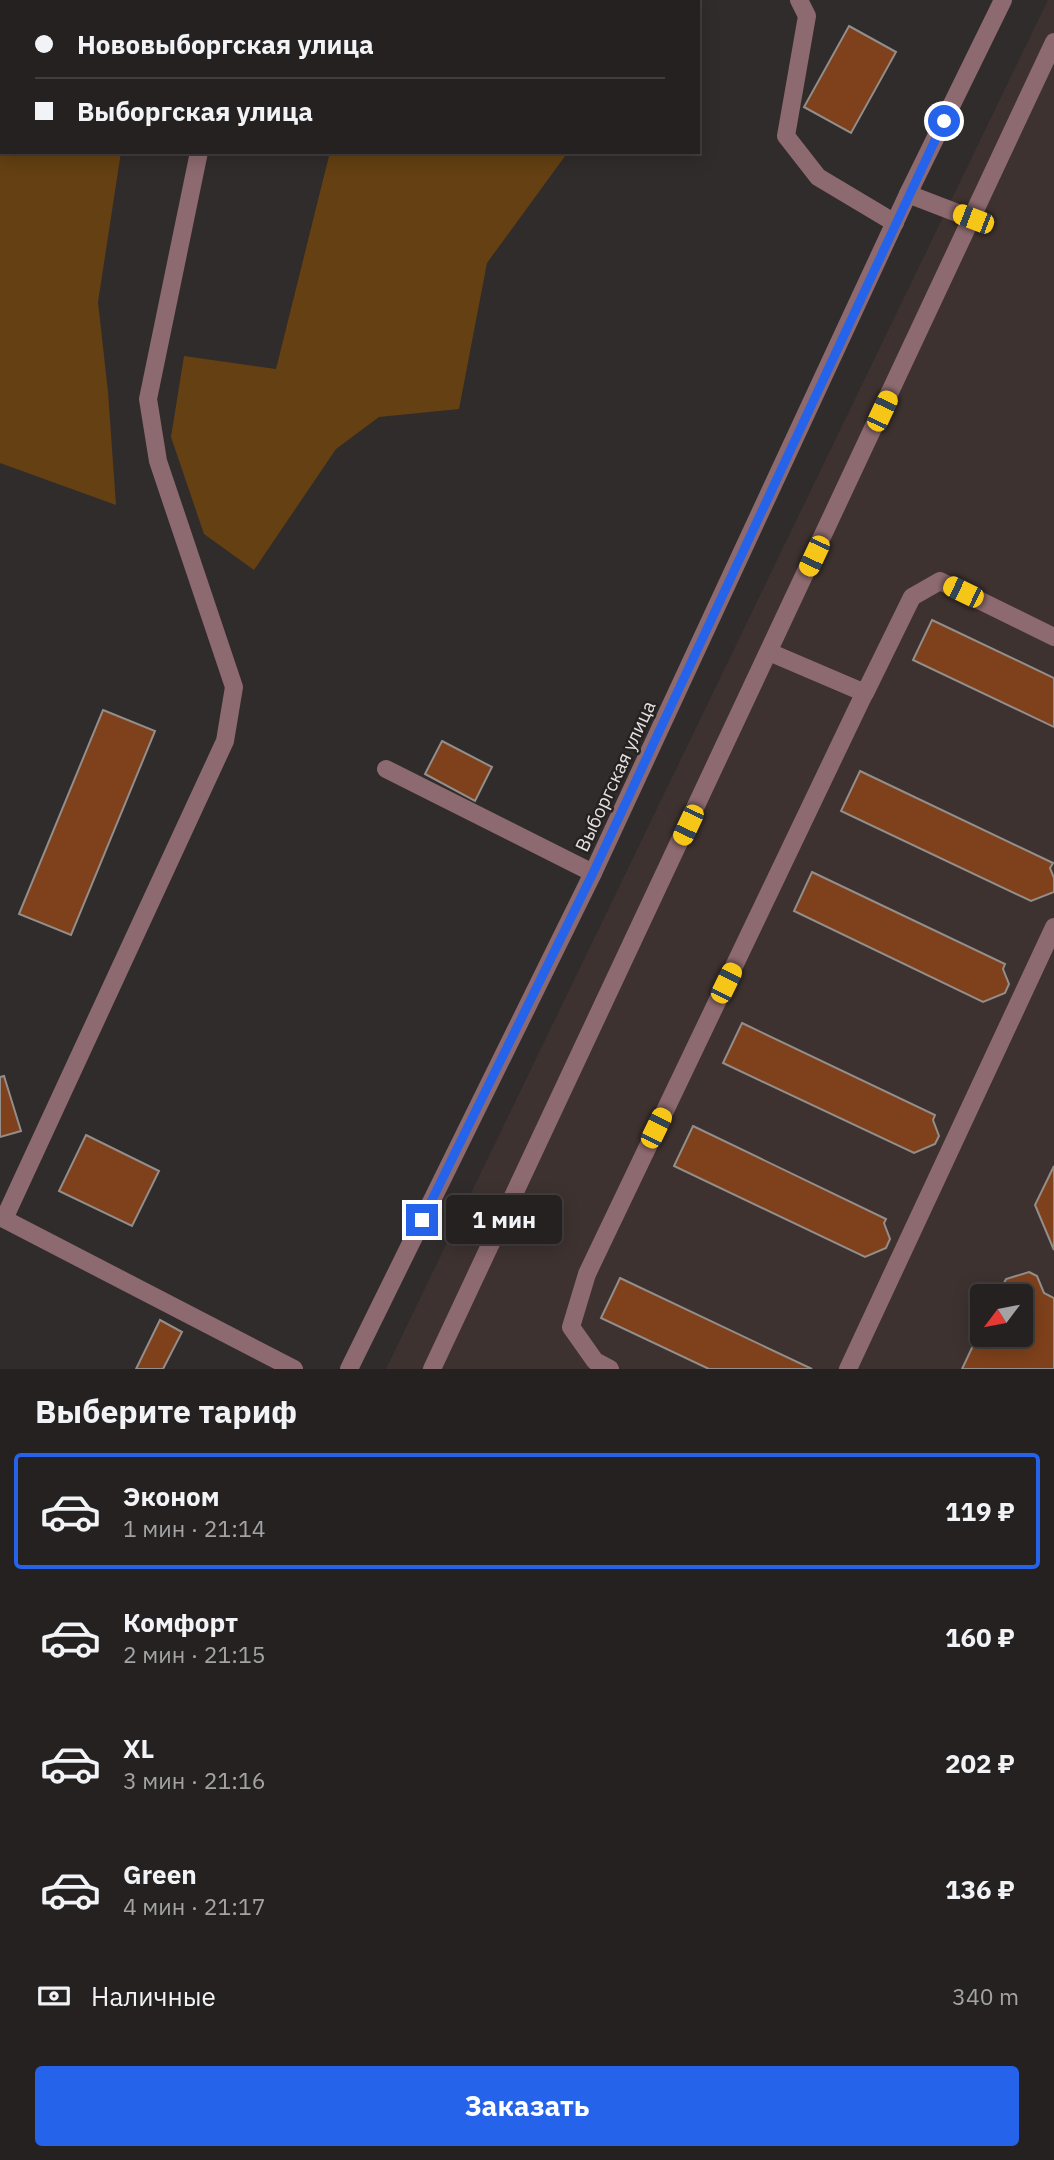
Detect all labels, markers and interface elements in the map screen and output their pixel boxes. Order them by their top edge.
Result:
text: Нововыборгская улица [77,27,374,61]
text: Выборгская улица [77,94,313,128]
route start [928,105,960,137]
car [950,202,997,236]
car [864,388,901,434]
car [796,533,833,579]
car [940,573,987,611]
street label: Выборгская улица [570,697,660,855]
car [670,802,707,848]
car [708,960,745,1006]
car [638,1105,675,1151]
callout: 1 мин [446,1196,562,1244]
route end [406,1204,438,1236]
text: 1 мин [472,1204,536,1234]
north arrow [970,1284,1032,1348]
map controls [970,1284,1033,1347]
text: Выберите тариф [35,1390,297,1432]
text: Эконом [123,1479,220,1513]
icon: car [39,1480,102,1543]
text: 119 ₽ [945,1494,1015,1528]
text: 1 мин · 21:14 [123,1513,266,1543]
text: Комфорт [123,1605,238,1639]
icon: car [39,1606,102,1669]
text: 160 ₽ [945,1620,1015,1654]
text: 2 мин · 21:15 [123,1639,266,1669]
text: XL [123,1731,154,1765]
icon: car [39,1732,102,1795]
text: 202 ₽ [945,1746,1015,1780]
text: 3 мин · 21:16 [123,1765,266,1795]
text: Green [123,1857,197,1891]
icon: car [39,1858,102,1921]
text: 136 ₽ [945,1872,1015,1906]
text: 4 мин · 21:17 [123,1891,266,1921]
icon: cash [35,1977,73,2015]
text: Наличные [91,1979,216,2013]
text: 340 m [952,1981,1019,2011]
button: Заказать [35,2066,1019,2146]

